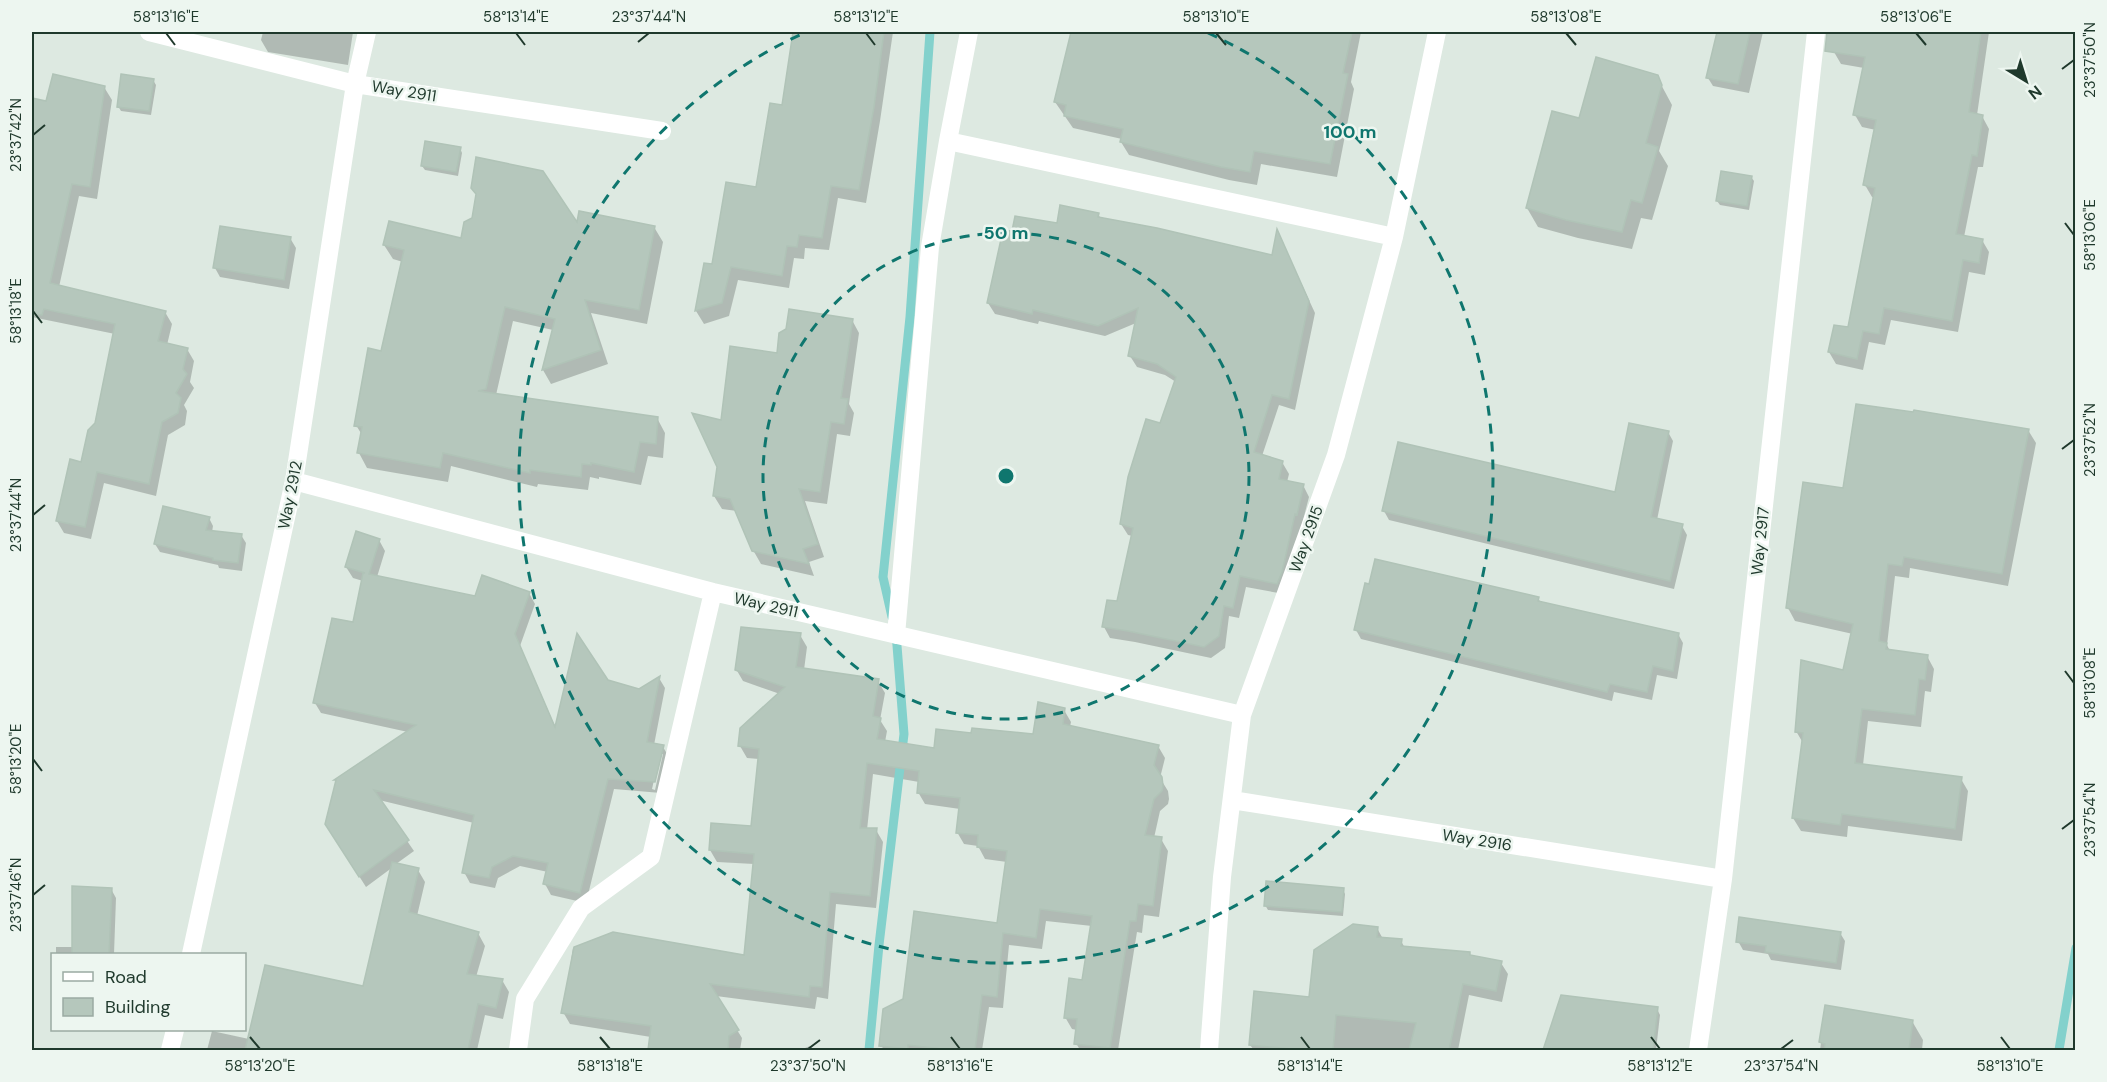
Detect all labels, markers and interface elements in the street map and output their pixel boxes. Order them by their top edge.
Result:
text: 58°13'16"E [133,7,199,27]
text: 58°13'14"E [483,7,549,27]
text: 23°37'44"N [612,7,686,27]
text: 58°13'12"E [833,7,899,27]
text: 58°13'10"E [1182,7,1250,27]
text: 58°13'08"E [1530,7,1602,27]
text: 58°13'06"E [1880,7,1952,27]
text: 23°37'50"N [2080,22,2100,98]
north arrow [1996,51,2056,111]
street label: Way 2911 [370,76,438,106]
text: N [2024,81,2046,104]
text: 23°37'42"N [6,98,26,172]
text: 100 m [1323,120,1377,144]
text: 58°13'06"E [2080,199,2100,271]
text: 50 m [983,221,1029,245]
text: 58°13'18"E [6,278,26,344]
text: 23°37'52"N [2080,403,2100,477]
street label: Way 2912 [273,459,307,531]
centre of rings [996,466,1016,486]
text: 23°37'44"N [6,478,26,552]
street label: Way 2915 [1284,503,1328,575]
street label: Way 2917 [1746,506,1774,576]
street label: Way 2911 [732,587,800,623]
text: 58°13'08"E [2080,647,2100,719]
text: 58°13'20"E [6,724,26,794]
text: 23°37'54"N [2080,783,2100,857]
street label: Way 2916 [1441,824,1513,856]
text: 23°37'46"N [6,858,26,932]
legend [51,953,246,1031]
text: Road [105,965,147,989]
text: Building [105,995,170,1019]
text: 58°13'20"E [225,1056,295,1076]
text: 58°13'18"E [577,1056,643,1076]
text: 23°37'50"N [770,1056,846,1076]
text: 58°13'16"E [927,1056,993,1076]
text: 58°13'14"E [1277,1056,1343,1076]
text: 58°13'12"E [1627,1056,1693,1076]
text: 23°37'54"N [1744,1056,1818,1076]
text: 58°13'10"E [1976,1056,2044,1076]

